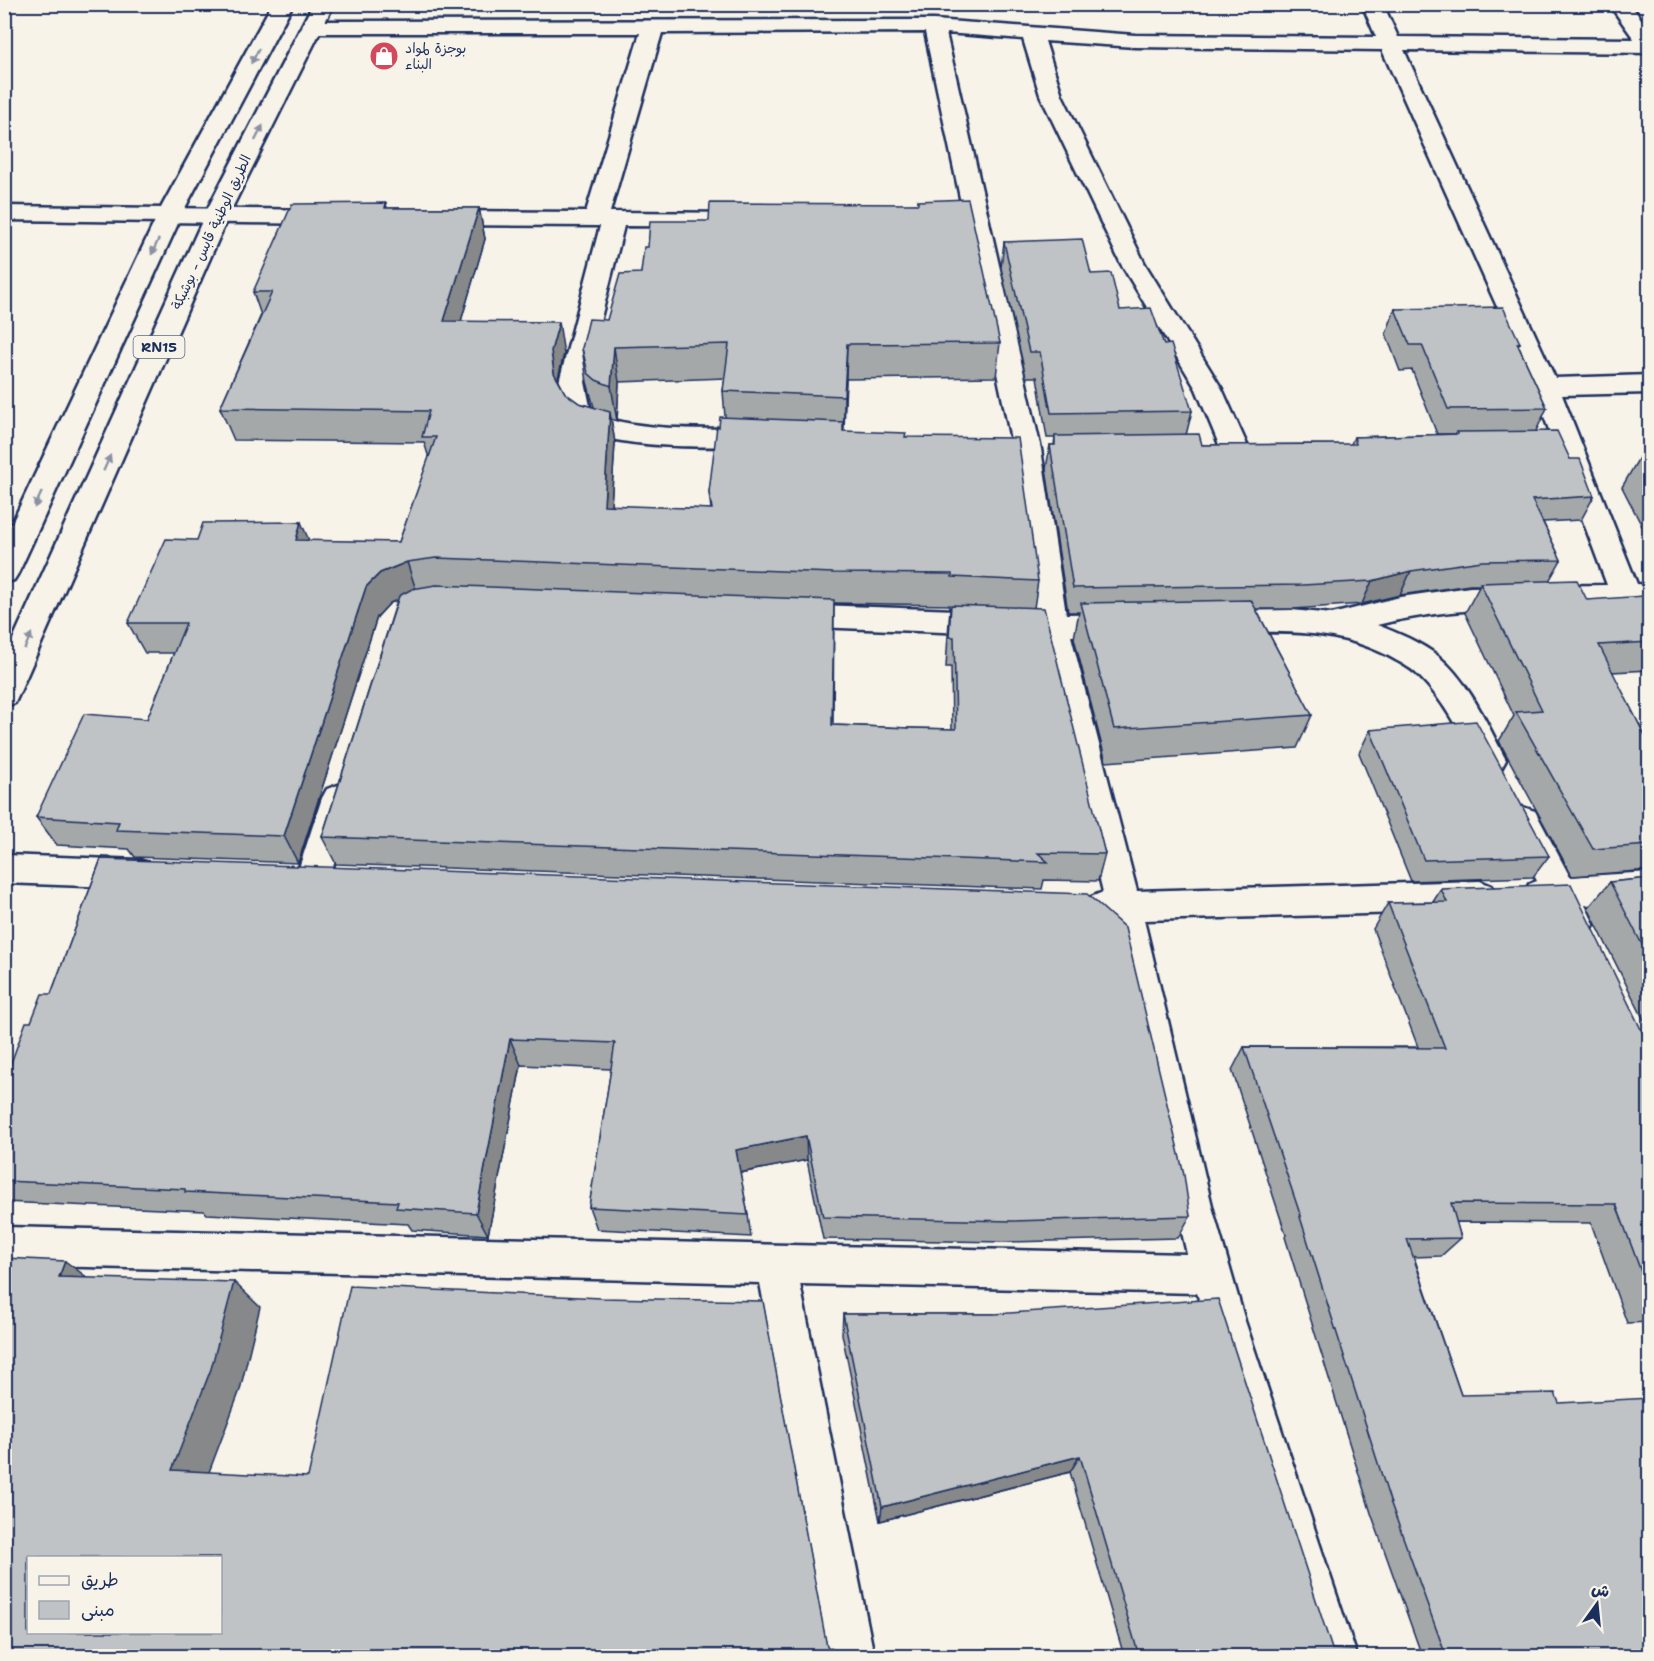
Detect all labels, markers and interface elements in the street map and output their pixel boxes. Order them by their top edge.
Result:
place label: بوجزة لمواد البناء [405,39,466,73]
shop icon: بوجزة لمواد البناء [368,40,400,72]
one-way arrow [250,48,260,65]
one-way arrow [254,124,263,141]
street label: الطريق الوطنية قابس - بوشبكة [167,152,255,312]
one-way arrow [150,239,160,257]
road number: RN15 [134,336,184,358]
one-way arrow [103,454,112,471]
one-way arrow [33,492,42,509]
one-way arrow [24,632,33,649]
legend [27,1556,222,1634]
text: طريق [81,1568,119,1592]
north arrow [1567,1574,1627,1634]
text: ش [1590,1578,1612,1602]
text: مبنى [81,1598,115,1622]

